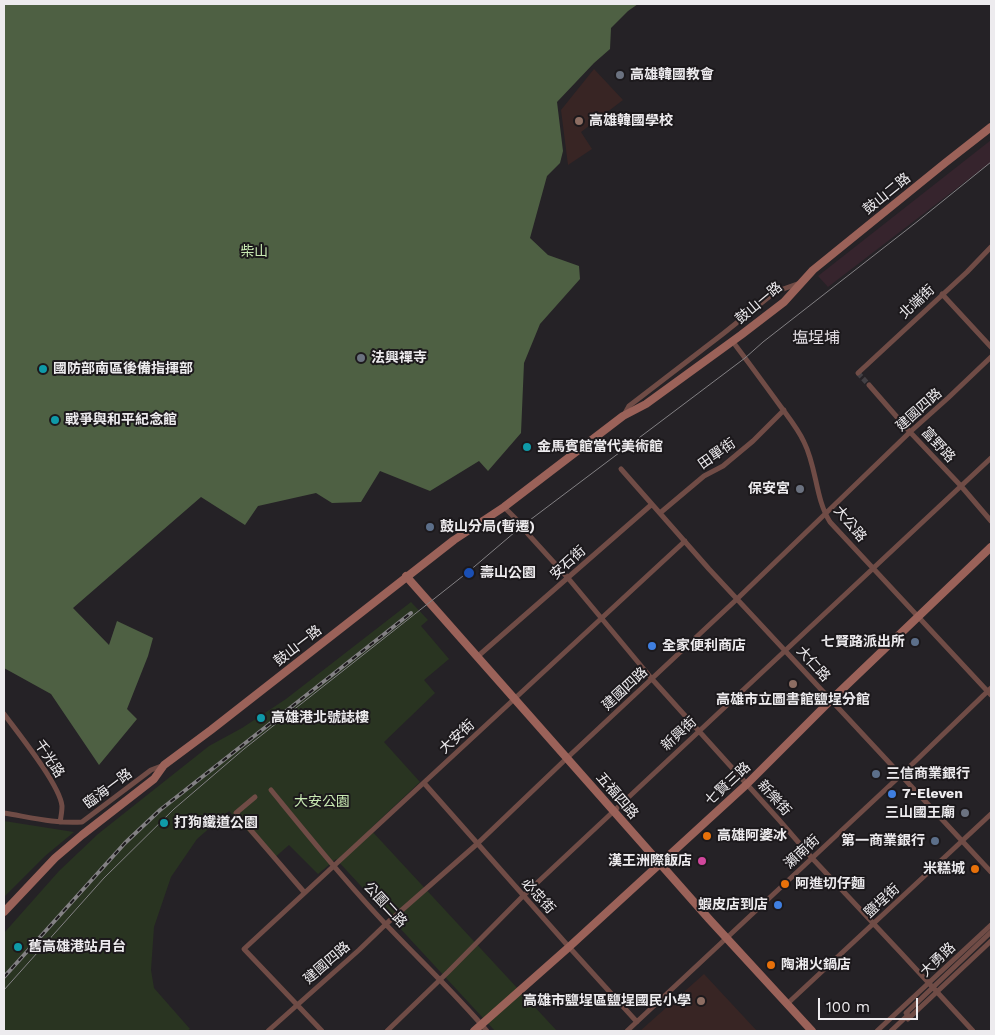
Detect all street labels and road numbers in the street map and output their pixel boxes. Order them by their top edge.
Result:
street label: 鼓山二路 [860,170,914,218]
street label: 鼓山一路 [732,279,786,327]
street label: 北端街 [896,282,938,322]
street label: 建國四路 [893,385,945,435]
street label: 富野路 [918,424,958,466]
street label: 田單街 [695,435,739,473]
street label: 大公路 [830,503,870,545]
street label: 安石街 [547,543,589,583]
street label: 鼓山一路 [271,622,325,670]
street label: 大仁路 [793,643,833,685]
street label: 建國四路 [599,664,651,714]
street label: 新興街 [658,714,700,754]
street label: 大安街 [436,717,478,757]
street label: 千光路 [31,737,67,781]
street label: 七賢三路 [702,759,754,809]
street label: 臨海一路 [81,765,135,813]
street label: 五福四路 [592,769,642,823]
street label: 新樂街 [754,777,794,819]
street label: 瀨南街 [781,832,823,872]
street label: 必忠街 [518,875,558,917]
street label: 公園二路 [360,879,410,931]
street label: 鹽埕街 [861,881,903,921]
street label: 建國四路 [300,938,354,988]
street label: 大勇路 [917,939,959,981]

